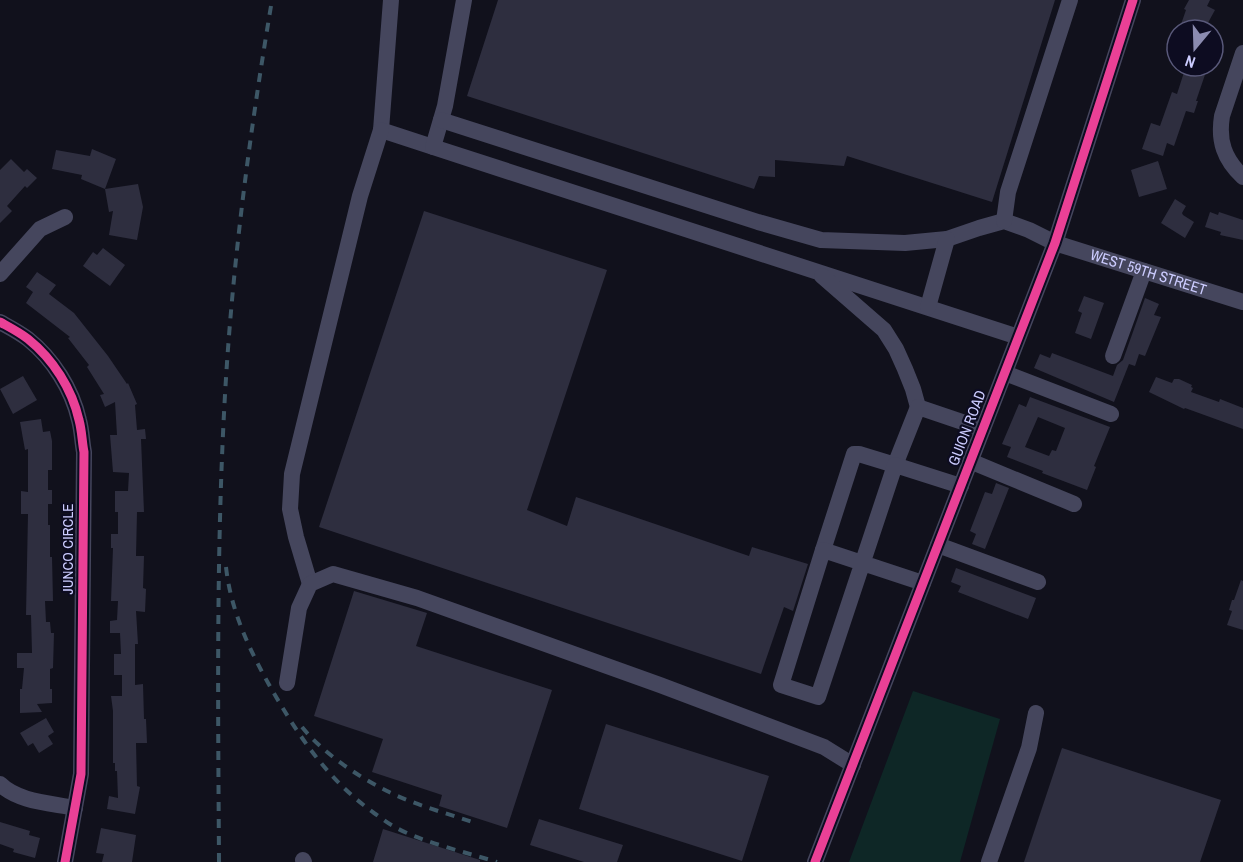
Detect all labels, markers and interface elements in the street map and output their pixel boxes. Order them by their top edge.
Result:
north arrow [1165,18,1225,78]
text: N [1182,50,1198,74]
street label: WEST 59TH STREET [1088,244,1210,300]
street label: GUION ROAD [943,387,991,469]
street label: JUNCO CIRCLE [57,504,78,594]

